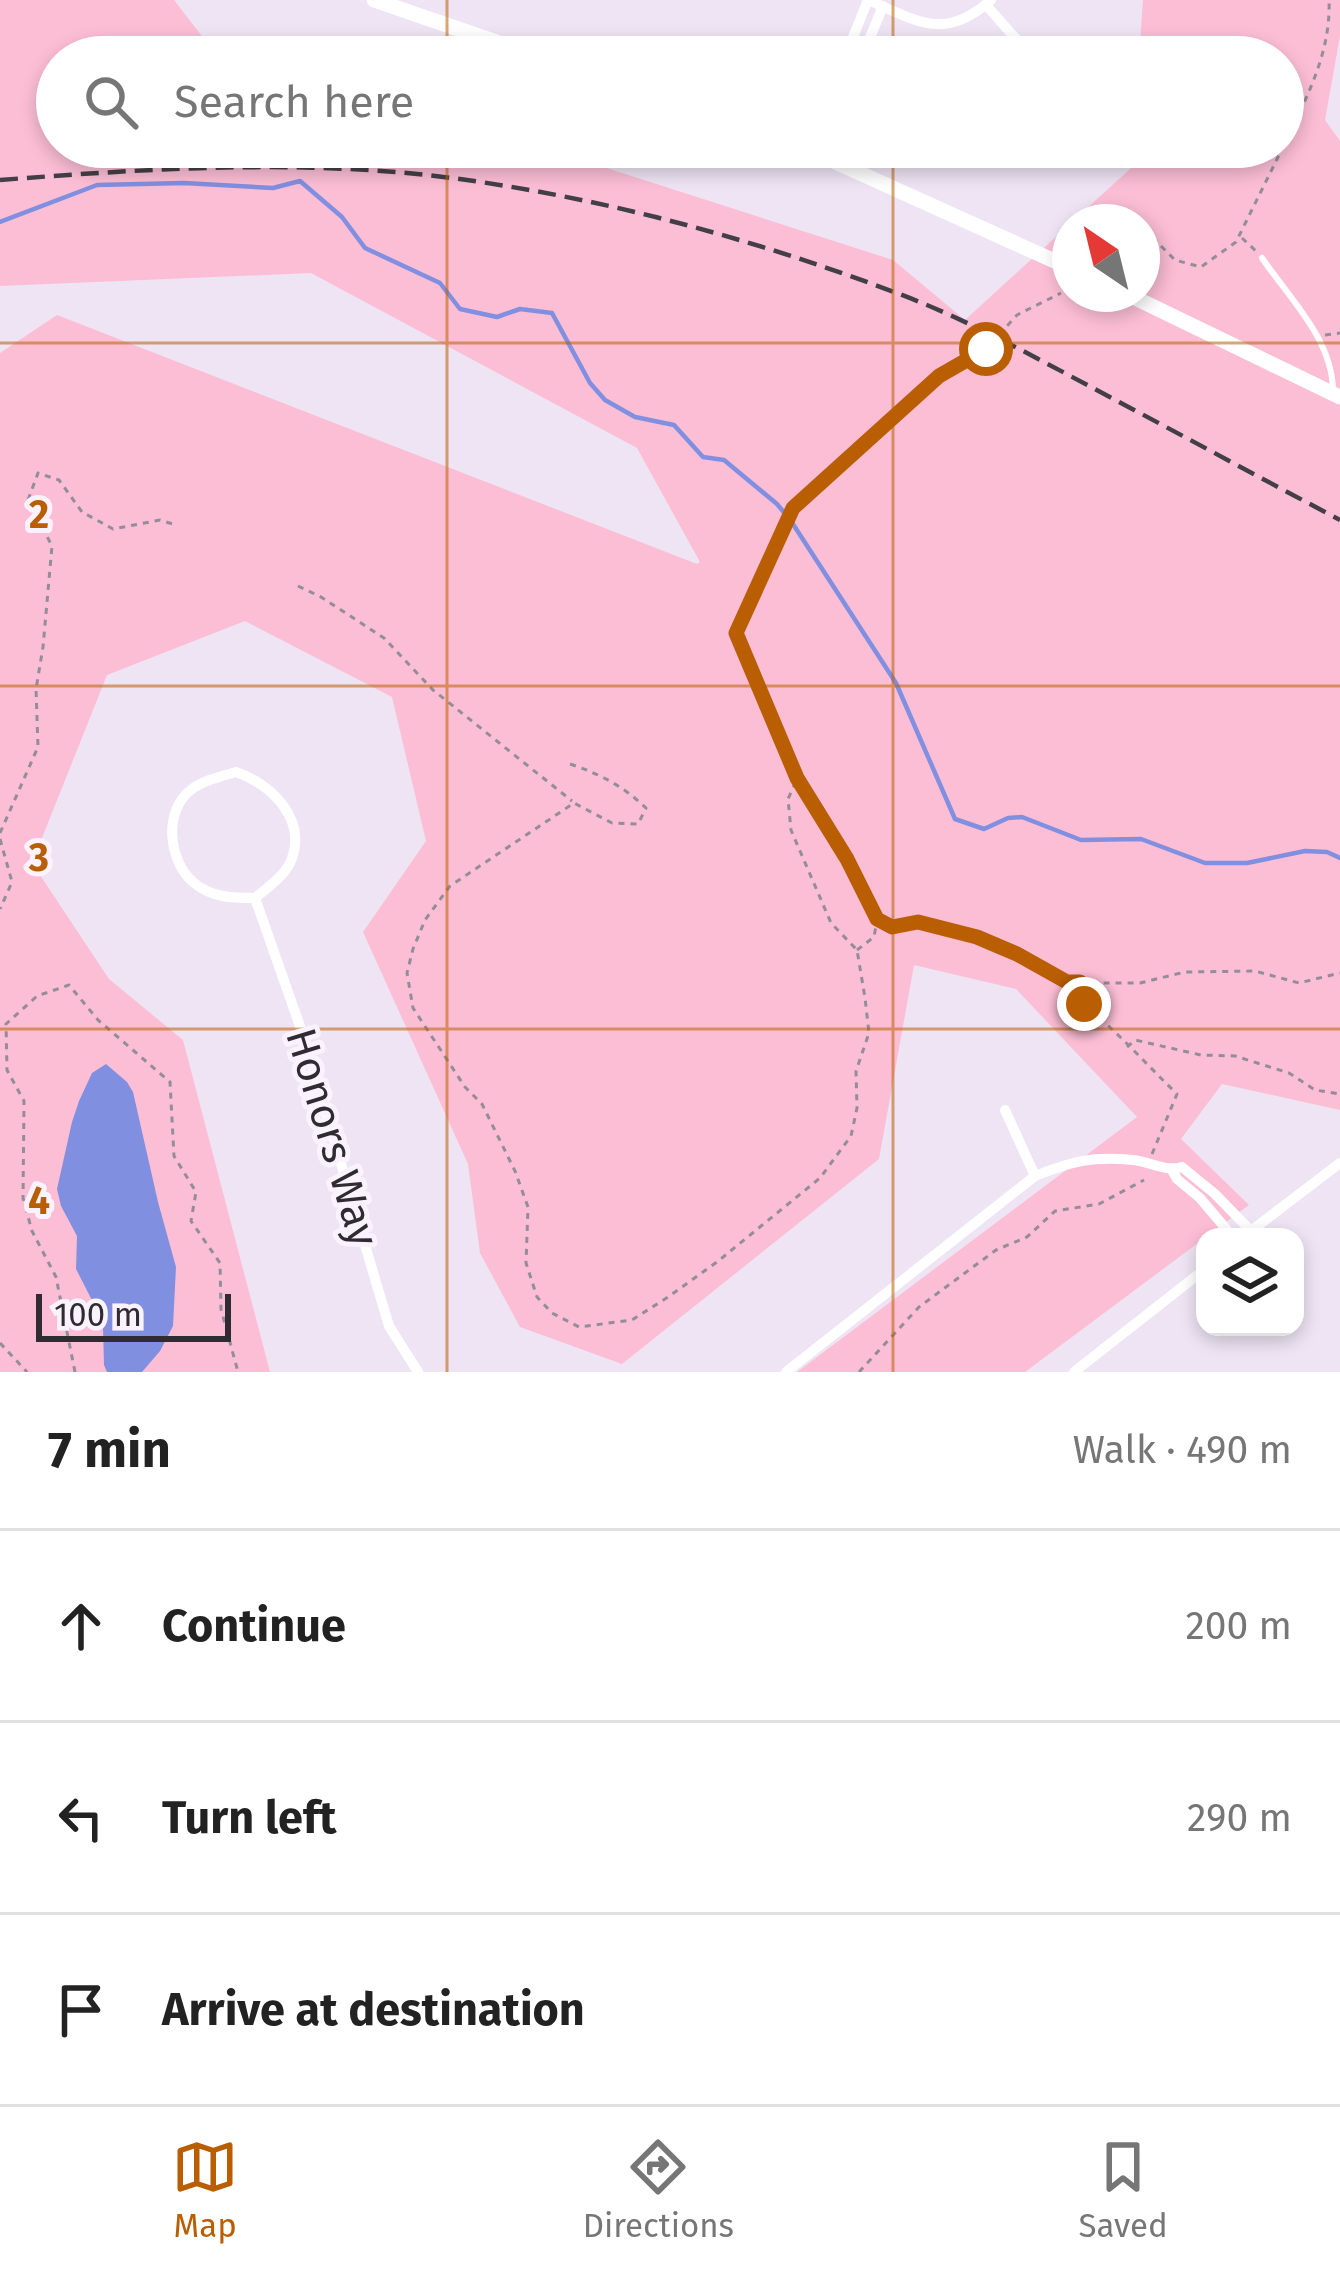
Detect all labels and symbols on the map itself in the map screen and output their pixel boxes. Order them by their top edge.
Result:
north arrow [1052,204,1160,312]
route start [959,322,1013,376]
text: 2 [29,492,49,538]
text: 3 [28,835,49,881]
route end [1057,977,1111,1031]
street label: Honors Way [275,1022,389,1252]
text: 4 [28,1178,50,1224]
scale bar [36,1288,231,1341]

